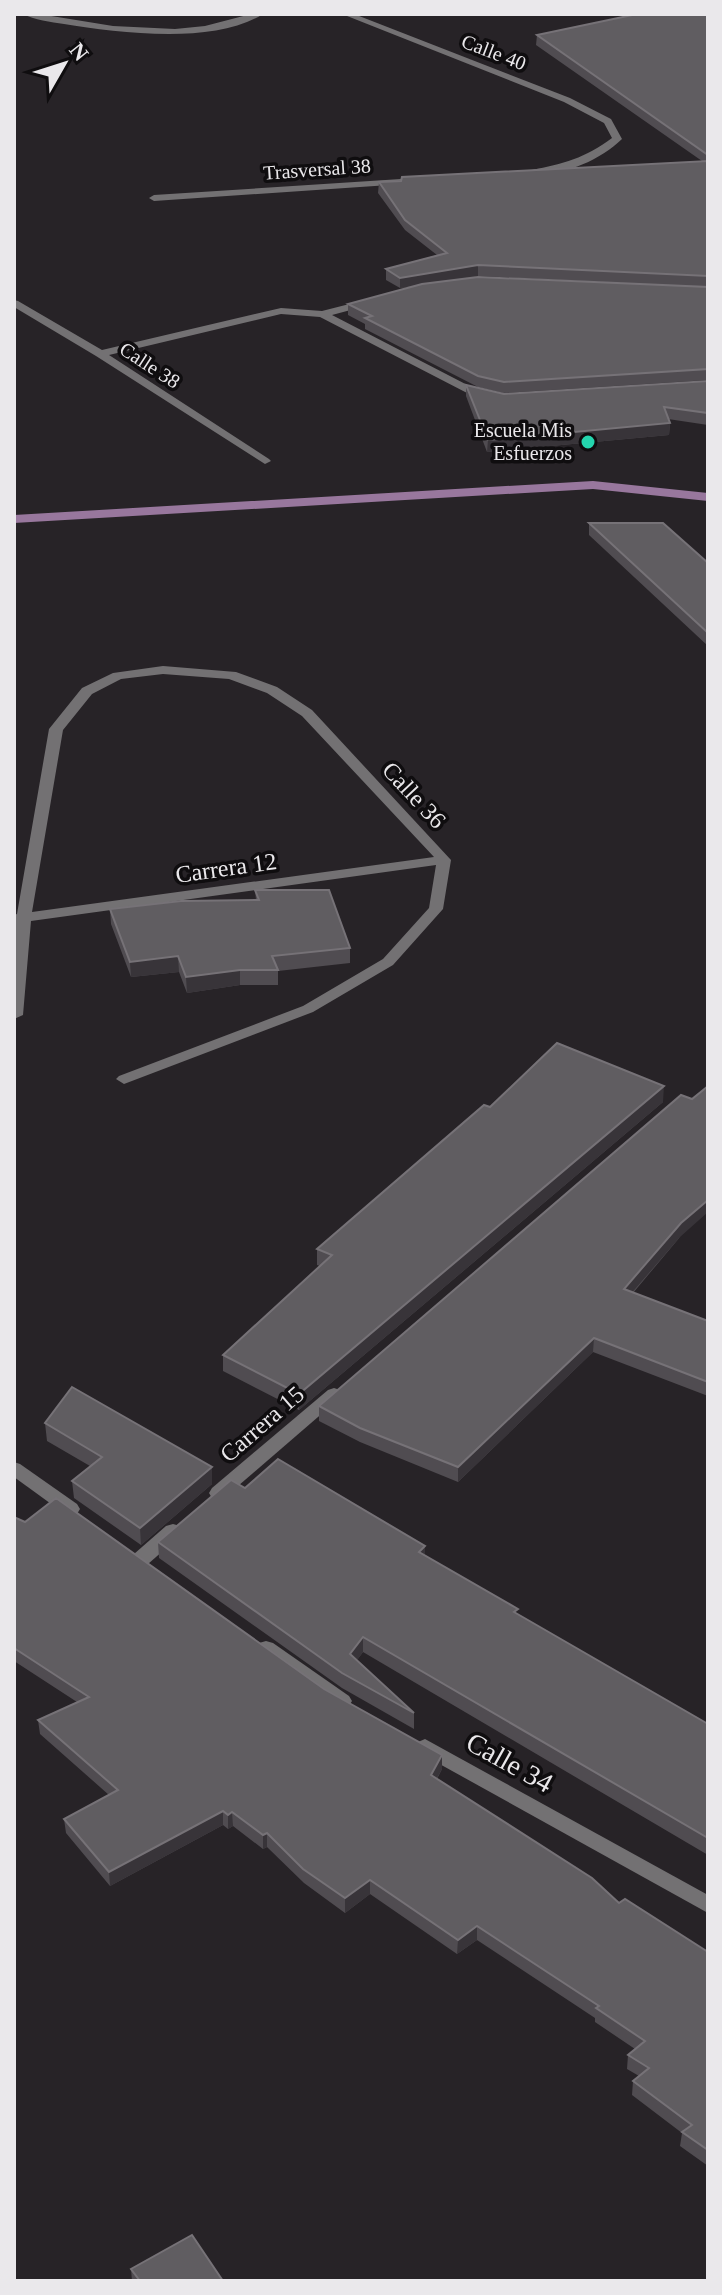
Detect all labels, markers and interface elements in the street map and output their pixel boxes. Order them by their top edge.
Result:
north arrow [24,24,104,104]
street label: Calle 40 [459,30,529,74]
text: N [64,38,94,66]
street label: Trasversal 38 [263,154,371,184]
street label: Calle 38 [116,337,184,393]
place label: Escuela Mis Esfuerzos [474,419,572,464]
marker: Escuela Mis Esfuerzos [579,433,597,451]
street label: Calle 36 [377,757,451,833]
street label: Carrera 12 [174,848,278,888]
street label: Carrera 15 [215,1381,309,1467]
street label: Calle 34 [461,1726,558,1799]

